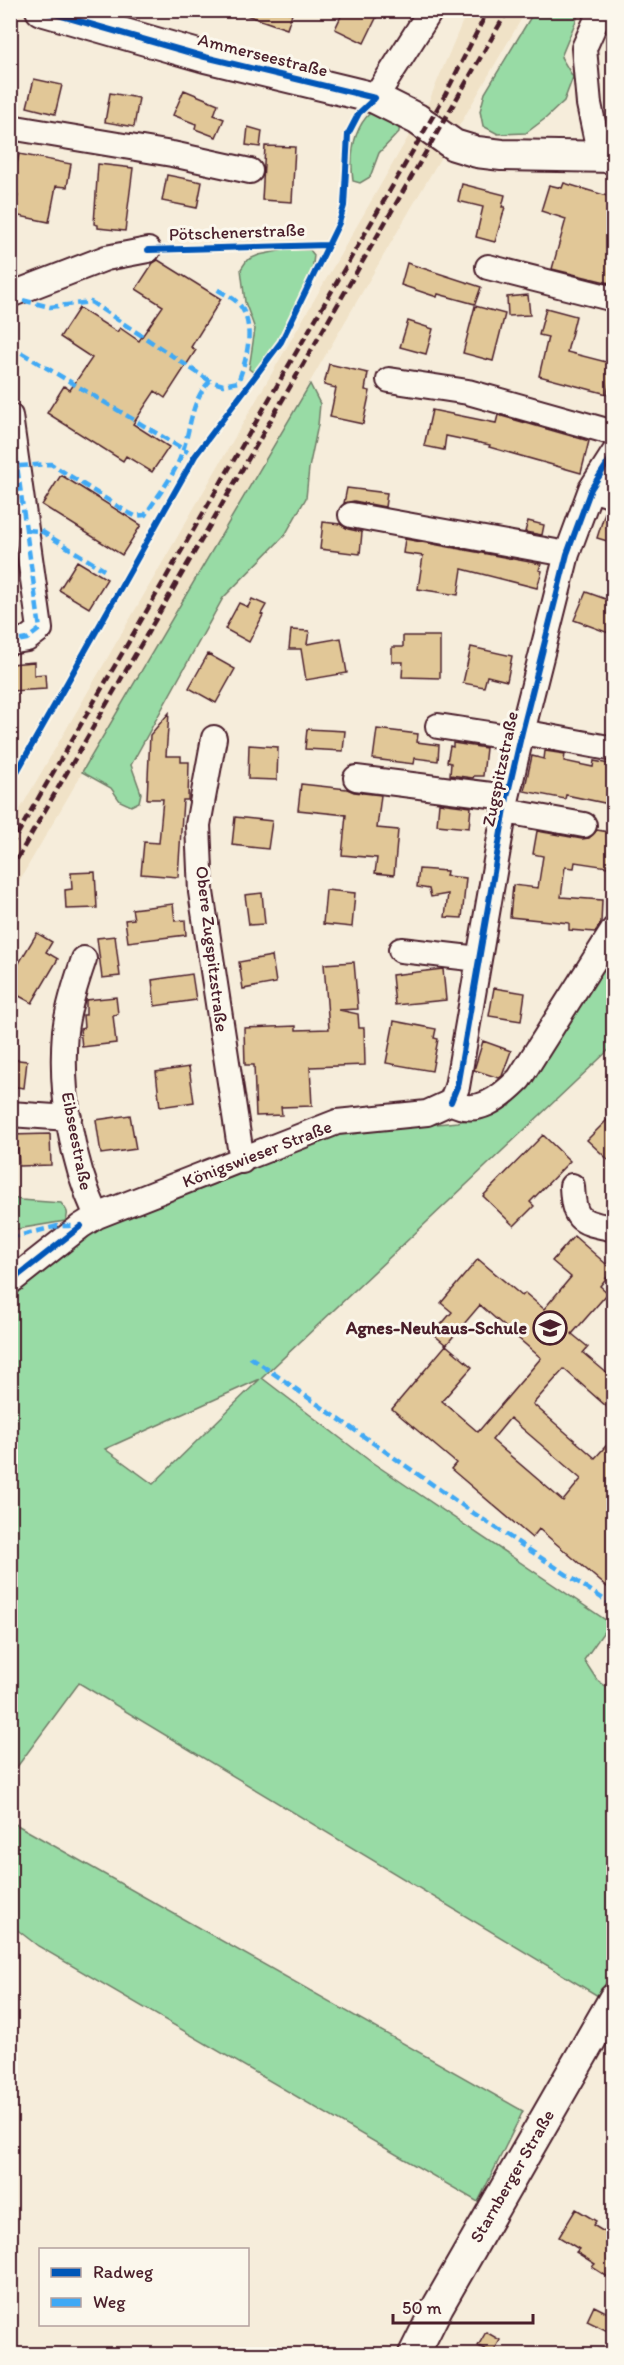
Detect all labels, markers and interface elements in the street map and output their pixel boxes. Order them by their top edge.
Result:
street label: Ammerseestraße [196,28,330,82]
street label: Pötschenerstraße [168,219,306,245]
street label: Zugspitzstraße [477,709,523,829]
street label: Obere Zugspitzstraße [191,865,233,1033]
street label: Eibseestraße [57,1090,97,1192]
street label: Königswieser Straße [179,1115,335,1193]
school or university icon: Agnes-Neuhaus-Schule [532,1310,568,1346]
place label: Agnes-Neuhaus-Schule [345,1317,527,1339]
street label: Starnberger Straße [465,2106,559,2246]
legend [39,2248,249,2326]
text: Radweg [93,2261,154,2283]
scale bar [393,2287,532,2325]
text: Weg [93,2291,126,2313]
text: 50 m [402,2297,442,2319]

